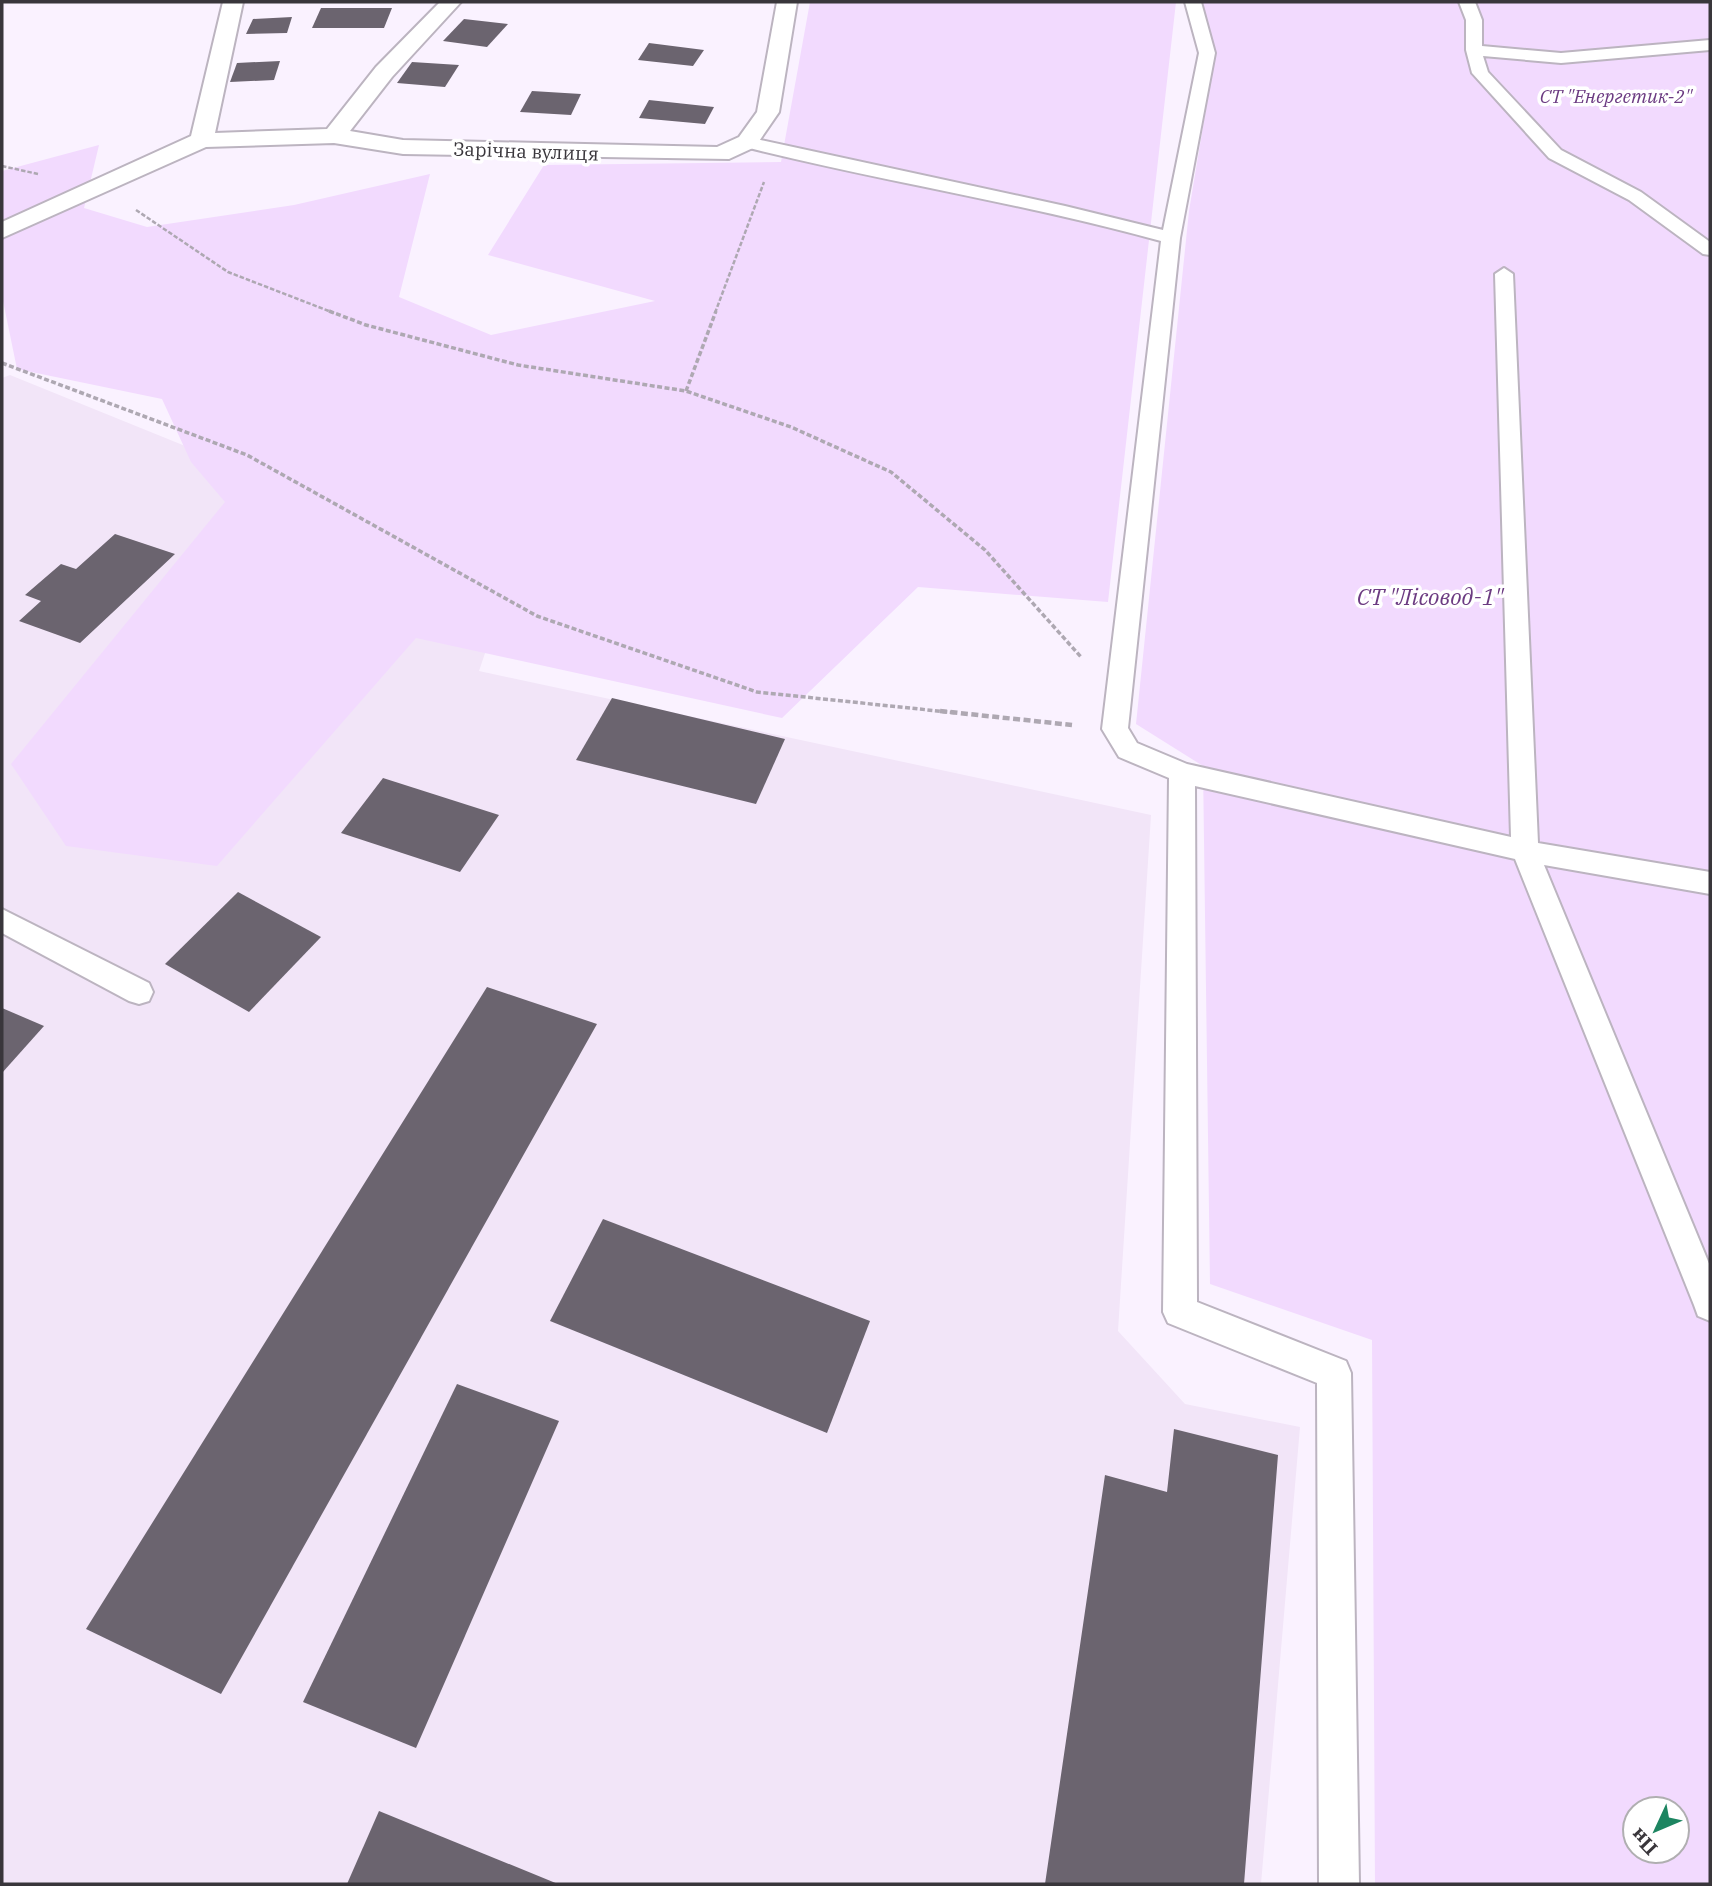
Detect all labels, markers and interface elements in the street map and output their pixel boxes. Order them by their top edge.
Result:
park label: СТ "Енергетик-2" [1540,84,1694,108]
street label: Зарічна вулиця [453,136,599,166]
park label: СТ "Лісовод-1" [1357,581,1505,611]
north arrow [1621,1795,1691,1865]
text: Пн [1625,1823,1662,1860]

